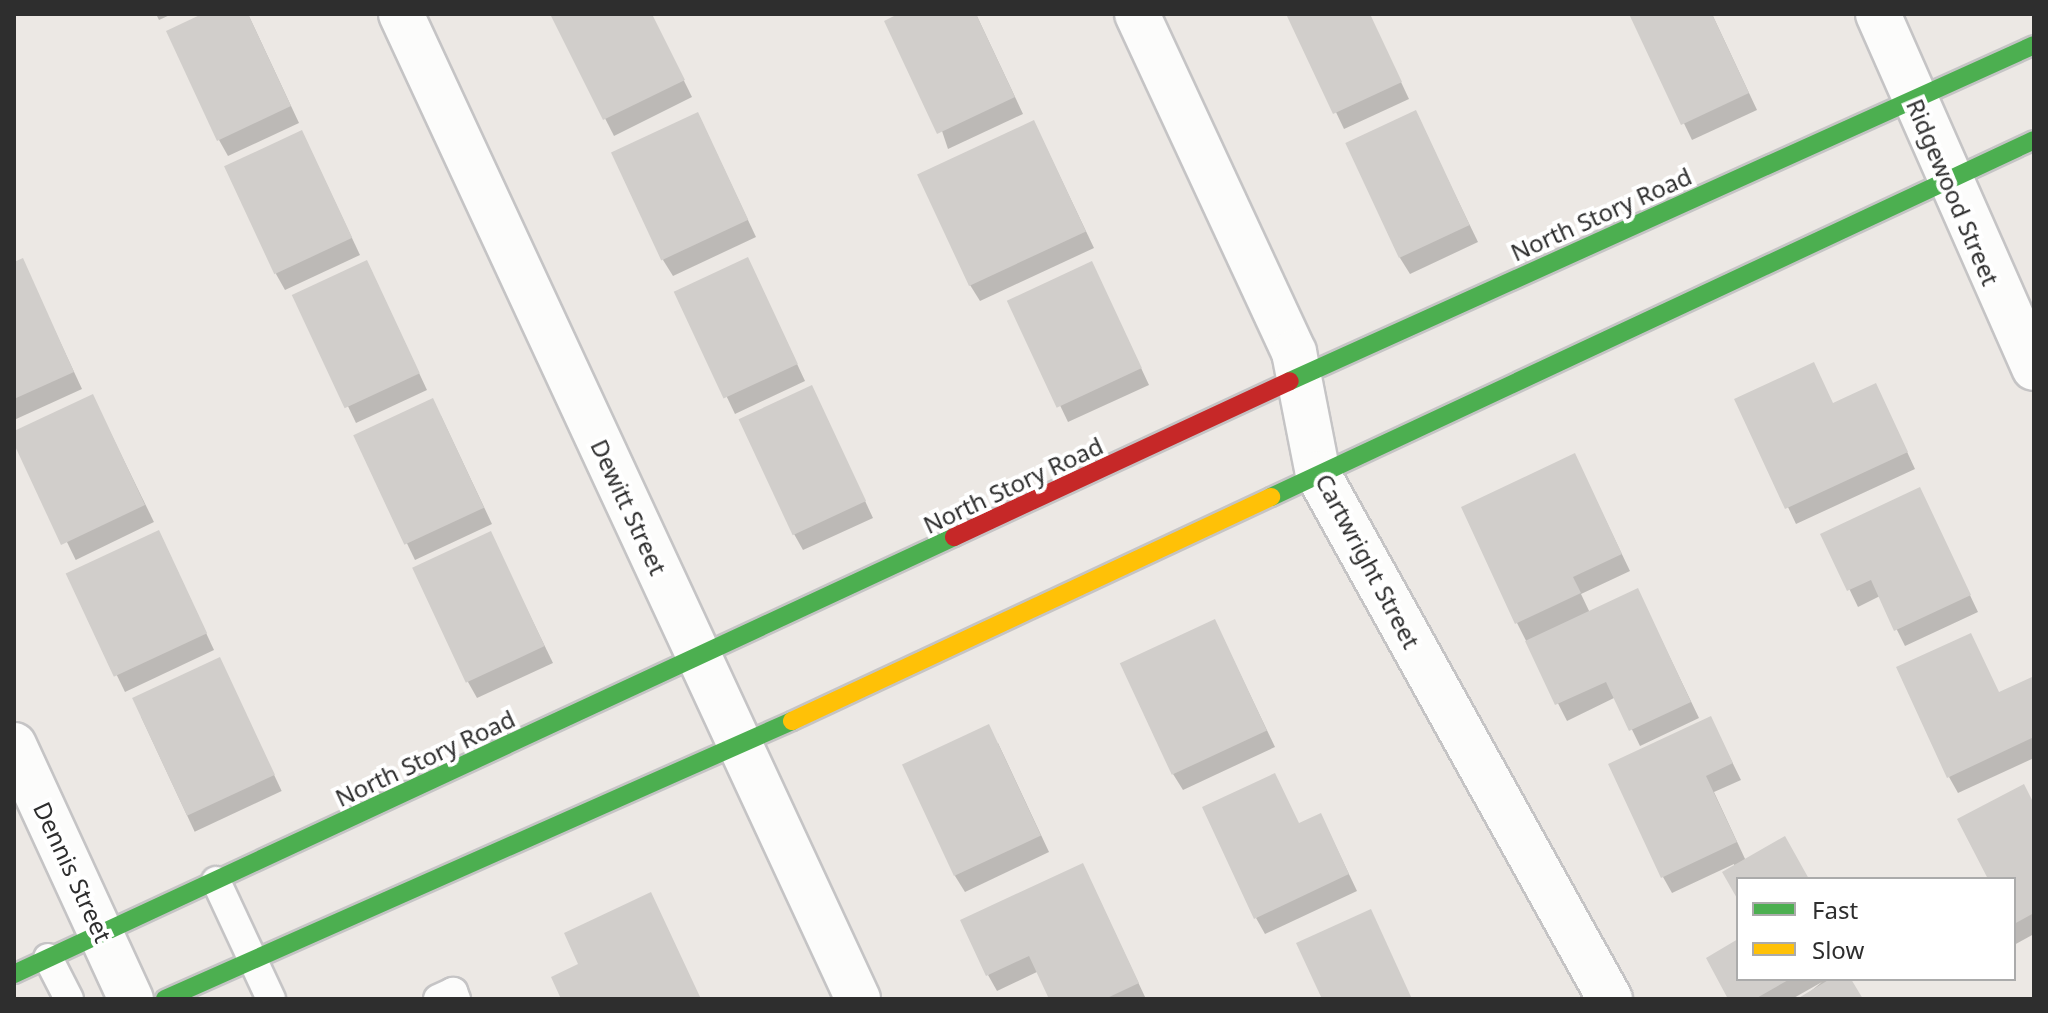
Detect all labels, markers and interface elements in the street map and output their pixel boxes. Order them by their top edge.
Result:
street label: Ridgewood Street [1901,95,2005,289]
street label: North Story Road [1506,161,1696,267]
street label: North Story Road [919,431,1107,539]
street label: Dewitt Street [585,435,673,579]
street label: Cartwright Street [1310,469,1426,653]
street label: North Story Road [331,704,519,812]
street label: Dennis Street [28,797,118,947]
legend [1736,877,2016,981]
text: Fast [1812,893,1858,926]
text: Slow [1812,933,1864,966]

